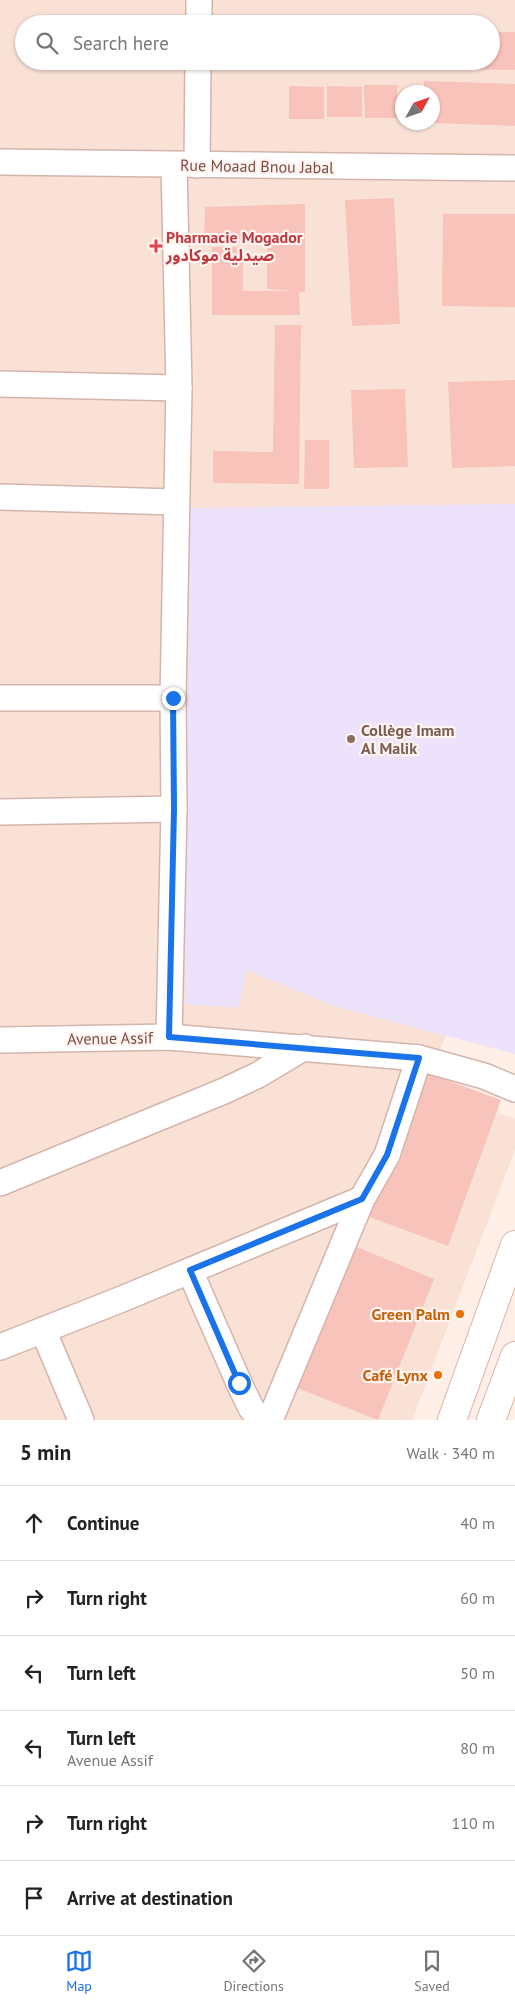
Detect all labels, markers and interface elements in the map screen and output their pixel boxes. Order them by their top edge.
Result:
search box [15,15,500,70]
icon: search [33,29,61,57]
text: Search here [73,31,169,55]
north arrow [395,85,440,130]
street label: Rue Moaad Bnou Jabal [180,155,334,177]
place label: Pharmacie Mogador صيدلية موكادور [165,227,303,265]
marker: Pharmacie Mogador صيدلية موكادور [150,240,162,252]
route end [162,687,185,710]
place label: Collège Imam Al Malik [361,720,455,758]
marker: Collège Imam Al Malik [345,733,357,745]
street label: Avenue Assif [67,1027,154,1049]
place label: Green Palm [371,1304,450,1324]
marker: Green Palm [454,1308,466,1320]
place label: Café Lynx [362,1365,429,1385]
marker: Café Lynx [432,1369,444,1381]
route start [228,1372,251,1395]
text: 5 min [20,1439,71,1466]
text: Walk · 340 m [406,1443,495,1463]
icon: ahead [20,1509,48,1537]
text: Continue [67,1511,139,1535]
text: 40 m [460,1513,495,1533]
icon: right [20,1584,48,1612]
text: Turn right [67,1586,147,1610]
text: 60 m [460,1588,495,1608]
icon: left [20,1659,48,1687]
text: Turn left [67,1661,136,1685]
text: 50 m [460,1663,495,1683]
text: Turn left [67,1726,136,1750]
icon: left [20,1734,48,1762]
text: 80 m [460,1738,495,1758]
text: Avenue Assif [67,1750,153,1770]
icon: right [20,1809,48,1837]
text: Turn right [67,1811,147,1835]
text: 110 m [452,1813,495,1833]
icon: arrive [20,1884,48,1912]
text: Arrive at destination [67,1886,233,1910]
tab: Map [65,1947,93,1995]
tab: Directions [223,1947,284,1995]
tab: Saved [414,1947,450,1995]

